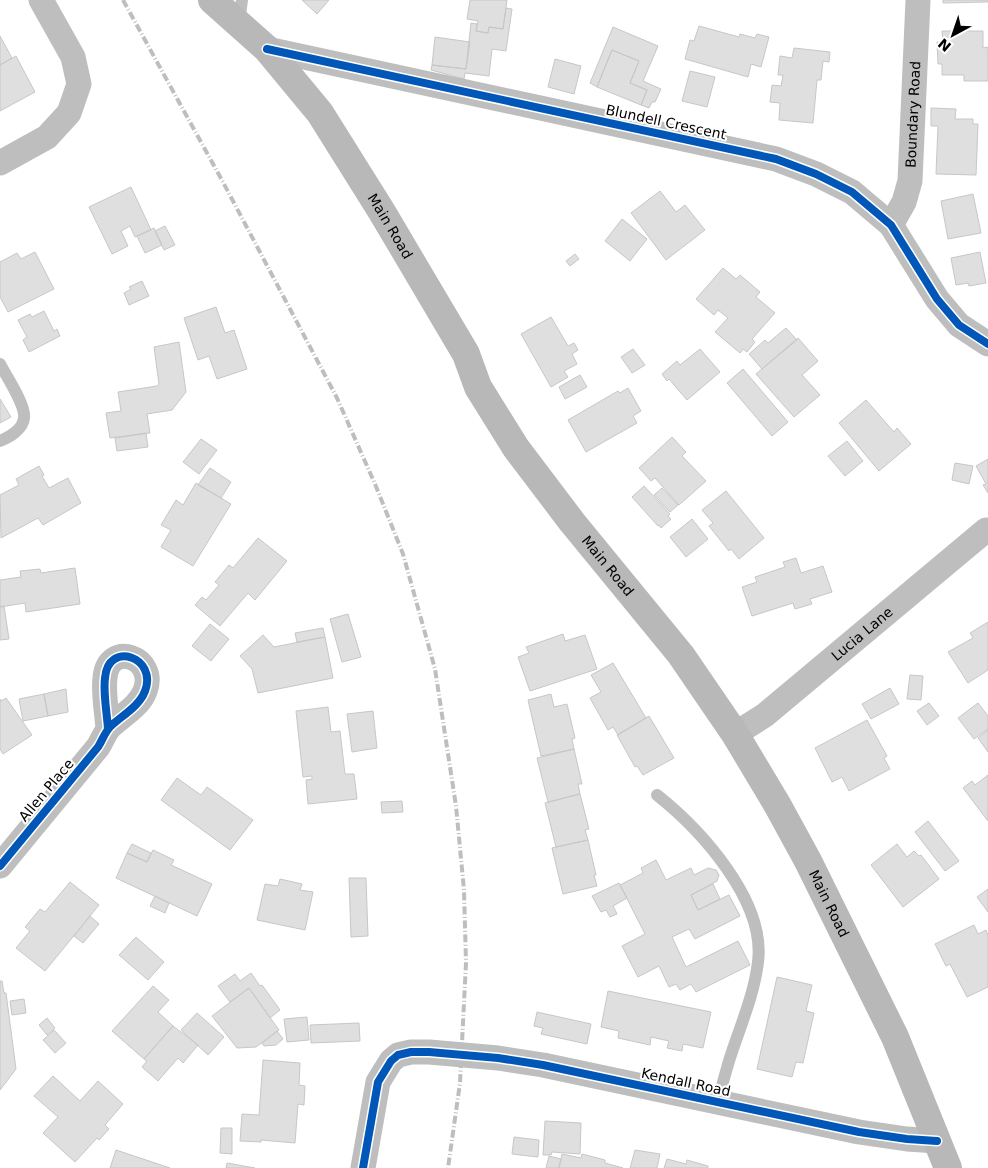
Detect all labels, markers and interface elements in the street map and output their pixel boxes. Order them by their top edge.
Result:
north arrow [928,10,978,60]
text: N [935,35,954,55]
street label: Boundary Road [903,60,923,168]
street label: Blundell Crescent [604,101,728,143]
street label: Main Road [365,191,416,262]
street label: Main Road [579,532,637,599]
street label: Lucia Lane [828,604,896,664]
street label: Allen Place [15,756,77,824]
street label: Main Road [806,867,852,940]
street label: Kendall Road [640,1065,732,1099]

